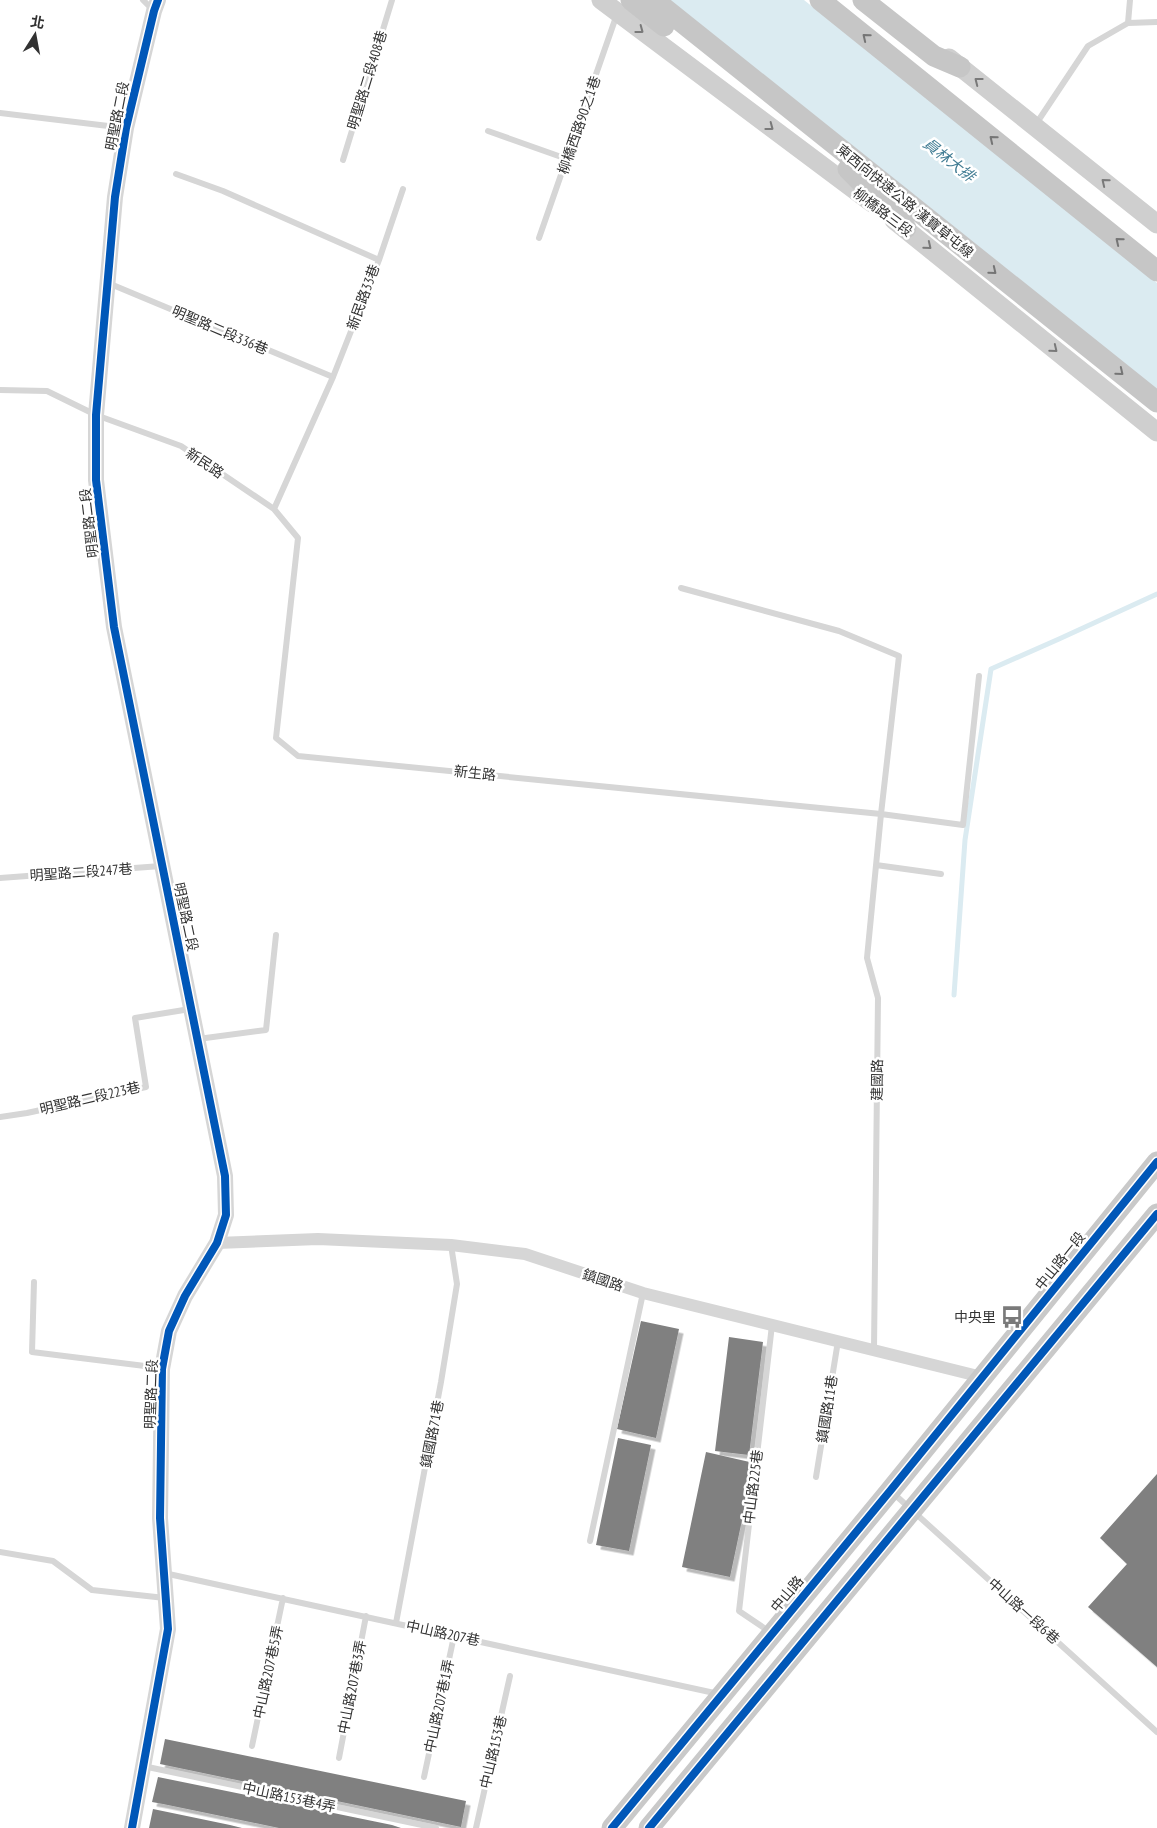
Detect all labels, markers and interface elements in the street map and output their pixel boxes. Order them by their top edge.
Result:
north arrow [10,10,60,60]
text: 北 [29,12,46,32]
one-way arrow [634,24,644,33]
street label: 明聖路二段408巷 [343,28,391,132]
one-way arrow [863,34,872,42]
street label: 柳橋西路90之1巷 [554,73,604,177]
one-way arrow [974,78,984,87]
street label: 明聖路二段 [101,80,133,152]
one-way arrow [764,121,774,130]
water label: 員林大排 [920,134,980,187]
one-way arrow [989,135,998,144]
street label: 東西向快速公路 漢寶草屯線 [833,140,977,262]
one-way arrow [1102,179,1111,188]
street label: 柳橋路三段 [850,184,916,240]
one-way arrow [1116,238,1125,246]
one-way arrow [922,241,931,250]
street label: 新民路33巷 [343,262,383,332]
one-way arrow [987,265,996,273]
street label: 明聖路二段336巷 [169,302,271,358]
one-way arrow [1048,343,1057,351]
one-way arrow [1114,367,1123,375]
street label: 新民路 [183,444,227,482]
street label: 明聖路二段 [76,487,102,559]
street label: 新生路 [453,762,497,784]
street label: 明聖路二段247巷 [29,859,133,885]
street label: 明聖路二段 [170,881,202,953]
street label: 建國路 [868,1059,886,1101]
street label: 明聖路二段223巷 [38,1078,142,1118]
street label: 中山路一段 [1031,1228,1089,1294]
street label: 鎮國路 [580,1265,626,1295]
bus stop icon: 中央里 [999,1304,1025,1330]
place label: 中央里 [954,1308,996,1326]
street label: 明聖路二段 [141,1359,161,1429]
street label: 鎮國路11巷 [813,1374,841,1444]
street label: 鎮國路71巷 [417,1399,447,1469]
street label: 中山路225巷 [740,1449,766,1525]
street label: 中山路 [767,1572,807,1616]
street label: 中山路一段6巷 [984,1574,1064,1648]
street label: 中山路207巷 [404,1616,482,1650]
street label: 中山路207巷5弄 [249,1624,287,1720]
street label: 中山路207巷3弄 [334,1639,370,1735]
street label: 中山路207巷1弄 [420,1658,458,1754]
street label: 中山路153巷 [476,1713,510,1791]
street label: 中山路153巷4弄 [241,1778,337,1816]

